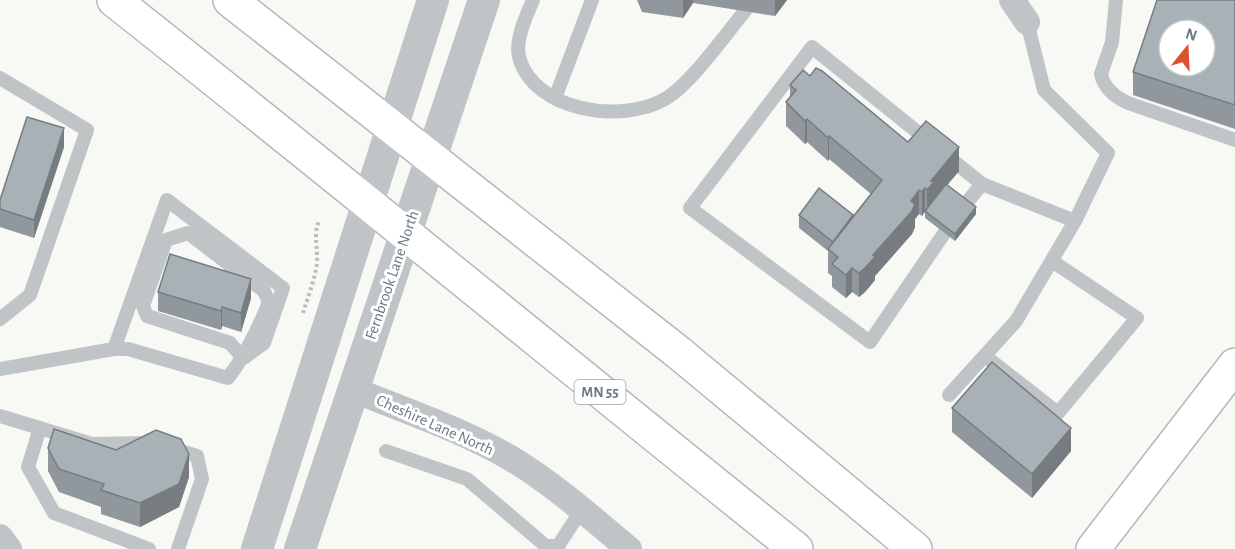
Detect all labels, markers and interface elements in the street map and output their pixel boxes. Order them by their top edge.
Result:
north arrow [1157,18,1217,78]
text: N [1184,25,1199,44]
street label: Fernbrook Lane North [362,209,422,341]
road number: MN 55 [574,380,626,404]
street label: Cheshire Lane North [374,392,496,458]

